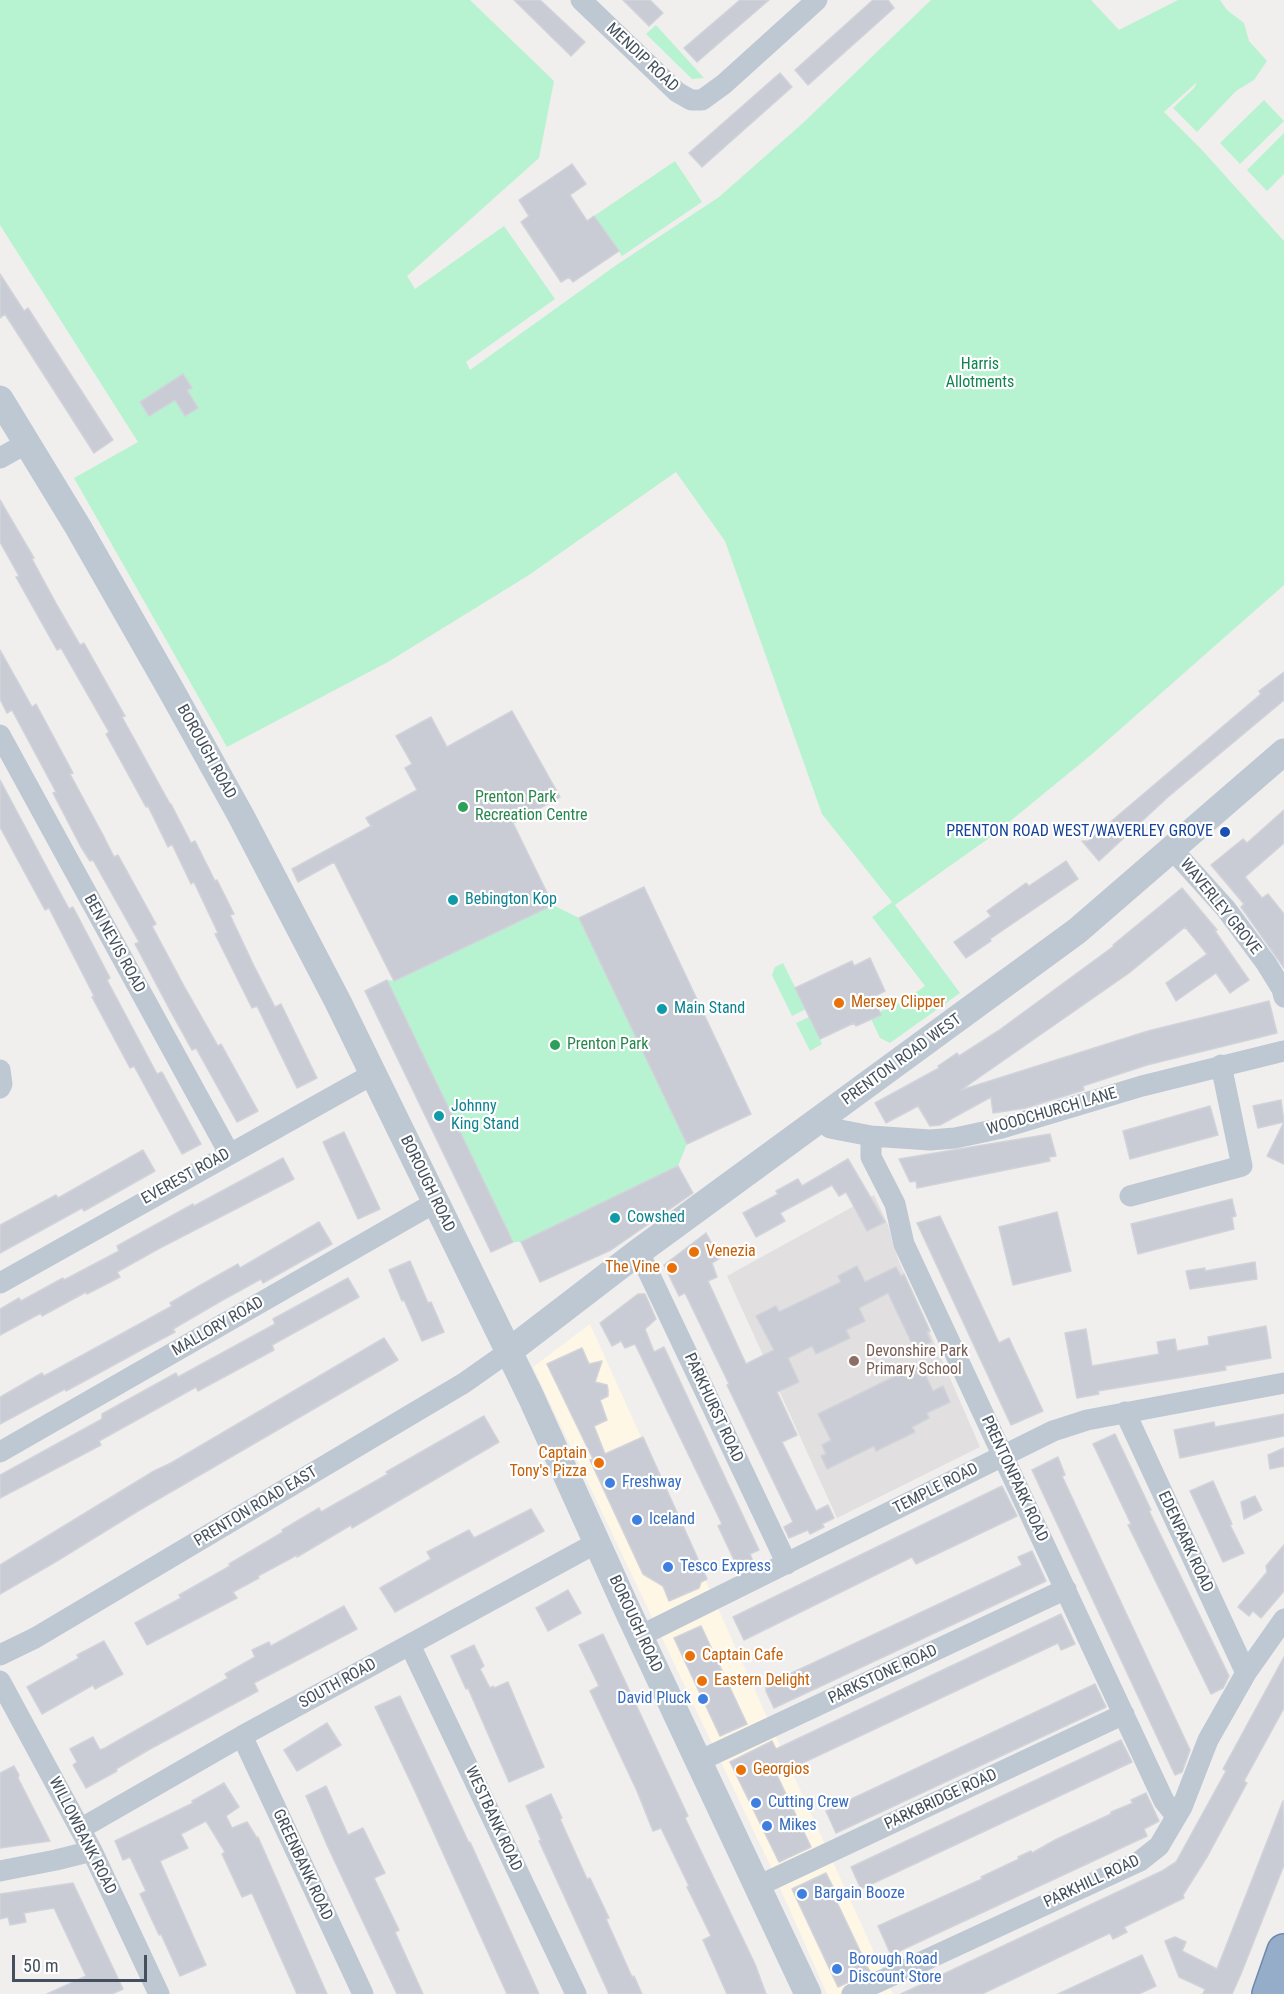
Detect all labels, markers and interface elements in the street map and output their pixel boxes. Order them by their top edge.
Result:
street label: MENDIP ROAD [602,20,682,96]
park label: Harris Allotments [946,355,1014,393]
street label: BOROUGH ROAD [172,702,240,802]
place label: Prenton Park Recreation Centre [475,788,587,826]
marker: Prenton Park Recreation Centre [456,800,470,814]
place label: PRENTON ROAD WEST/WAVERLEY GROVE [946,822,1213,842]
marker: PRENTON ROAD WEST/WAVERLEY GROVE [1218,825,1232,839]
street label: WAVERLEY GROVE [1175,855,1265,959]
place label: Bebington Kop [465,890,557,910]
street label: BEN NEVIS ROAD [79,892,149,996]
marker: Bebington Kop [446,893,460,907]
place label: Mersey Clipper [851,993,945,1013]
marker: Mersey Clipper [832,996,846,1010]
place label: Main Stand [674,999,745,1019]
marker: Main Stand [655,1002,669,1016]
street label: PRENTON ROAD WEST [838,1010,966,1110]
place label: Prenton Park [567,1035,648,1055]
marker: Prenton Park [548,1038,562,1052]
street label: WOODCHURCH LANE [985,1084,1119,1140]
place label: Johnny King Stand [451,1097,519,1135]
marker: Johnny King Stand [432,1109,446,1123]
street label: BOROUGH ROAD [395,1133,459,1235]
street label: EVEREST ROAD [139,1145,233,1209]
place label: Cowshed [627,1208,685,1228]
marker: Cowshed [608,1211,622,1225]
place label: Venezia [706,1242,756,1262]
marker: Venezia [687,1245,701,1259]
place label: The Vine [605,1258,660,1278]
marker: The Vine [665,1261,679,1275]
street label: MALLORY ROAD [169,1293,267,1361]
place label: Devonshire Park Primary School [866,1342,968,1380]
street label: PARKHURST ROAD [679,1350,747,1466]
marker: Devonshire Park Primary School [847,1354,861,1368]
street label: PRENTONPARK ROAD [976,1413,1052,1545]
place label: Captain Tony's Pizza [509,1444,587,1482]
marker: Captain Tony's Pizza [592,1456,606,1470]
street label: TEMPLE ROAD [890,1459,982,1519]
street label: PRENTON ROAD EAST [191,1463,321,1551]
place label: Freshway [622,1473,681,1493]
marker: Freshway [603,1476,617,1490]
street label: EDENPARK ROAD [1153,1488,1217,1596]
place label: Iceland [649,1510,695,1530]
marker: Iceland [630,1513,644,1527]
place label: Tesco Express [680,1557,771,1577]
marker: Tesco Express [661,1560,675,1574]
street label: BOROUGH ROAD [604,1572,666,1676]
street label: PARKSTONE ROAD [825,1641,941,1709]
place label: Captain Cafe [702,1646,783,1666]
marker: Captain Cafe [683,1649,697,1663]
street label: SOUTH ROAD [296,1655,380,1713]
place label: Eastern Delight [714,1671,810,1691]
marker: Eastern Delight [695,1674,709,1688]
place label: David Pluck [617,1689,691,1709]
marker: David Pluck [696,1692,710,1706]
place label: Georgios [753,1760,810,1780]
marker: Georgios [734,1763,748,1777]
street label: WESTBANK ROAD [460,1764,526,1874]
street label: PARKBRIDGE ROAD [882,1766,1000,1834]
street label: WILLOWBANK ROAD [44,1774,120,1898]
place label: Cutting Crew [768,1793,849,1813]
marker: Cutting Crew [749,1796,763,1810]
street label: GREENBANK ROAD [268,1806,336,1924]
place label: Mikes [779,1816,817,1836]
marker: Mikes [760,1819,774,1833]
street label: PARKHILL ROAD [1041,1851,1143,1913]
place label: Bargain Booze [814,1884,905,1904]
marker: Bargain Booze [795,1887,809,1901]
scale bar [15,1943,150,1981]
place label: Borough Road Discount Store [849,1950,942,1988]
text: 50 m [23,1955,58,1976]
marker: Borough Road Discount Store [830,1962,844,1976]

